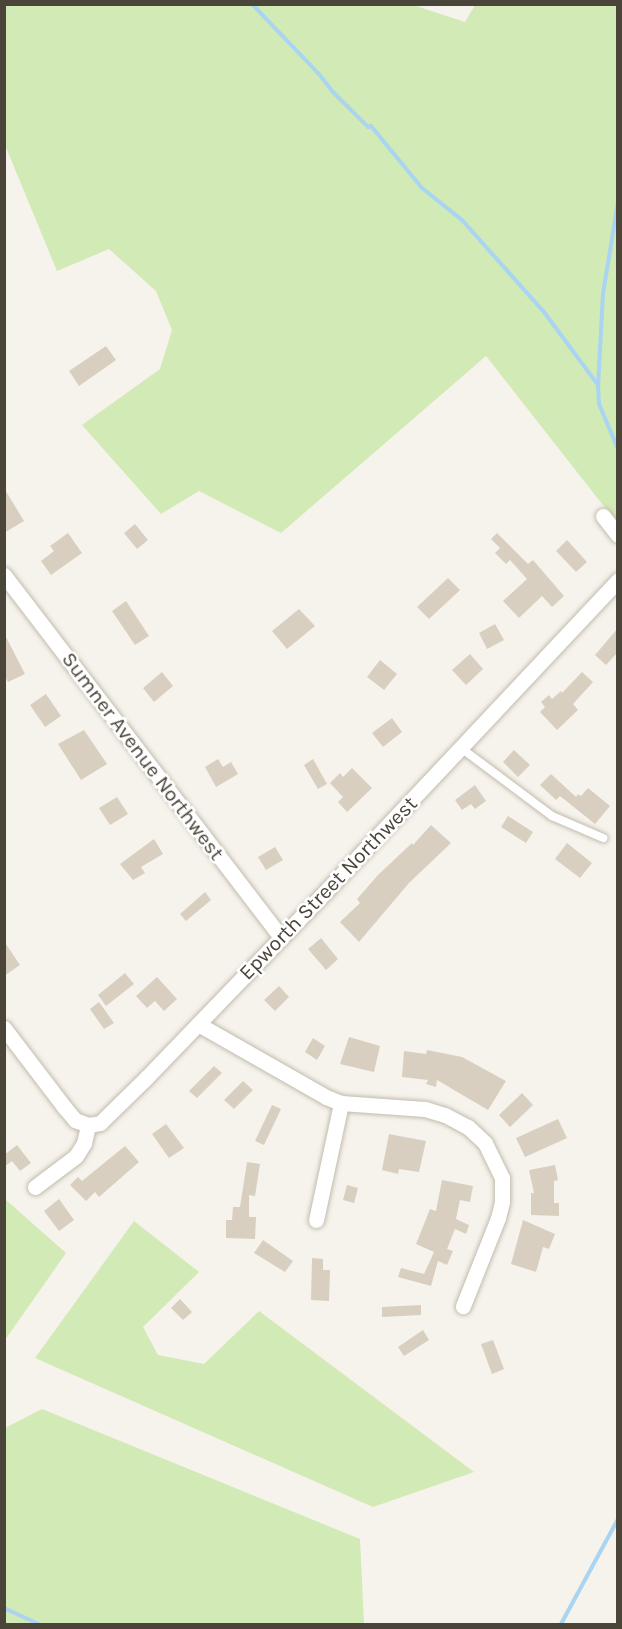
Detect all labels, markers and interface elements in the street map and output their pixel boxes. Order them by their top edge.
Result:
street label: Sumner Avenue Northwest [56,647,230,865]
street label: Epworth Street Northwest [234,791,422,985]

